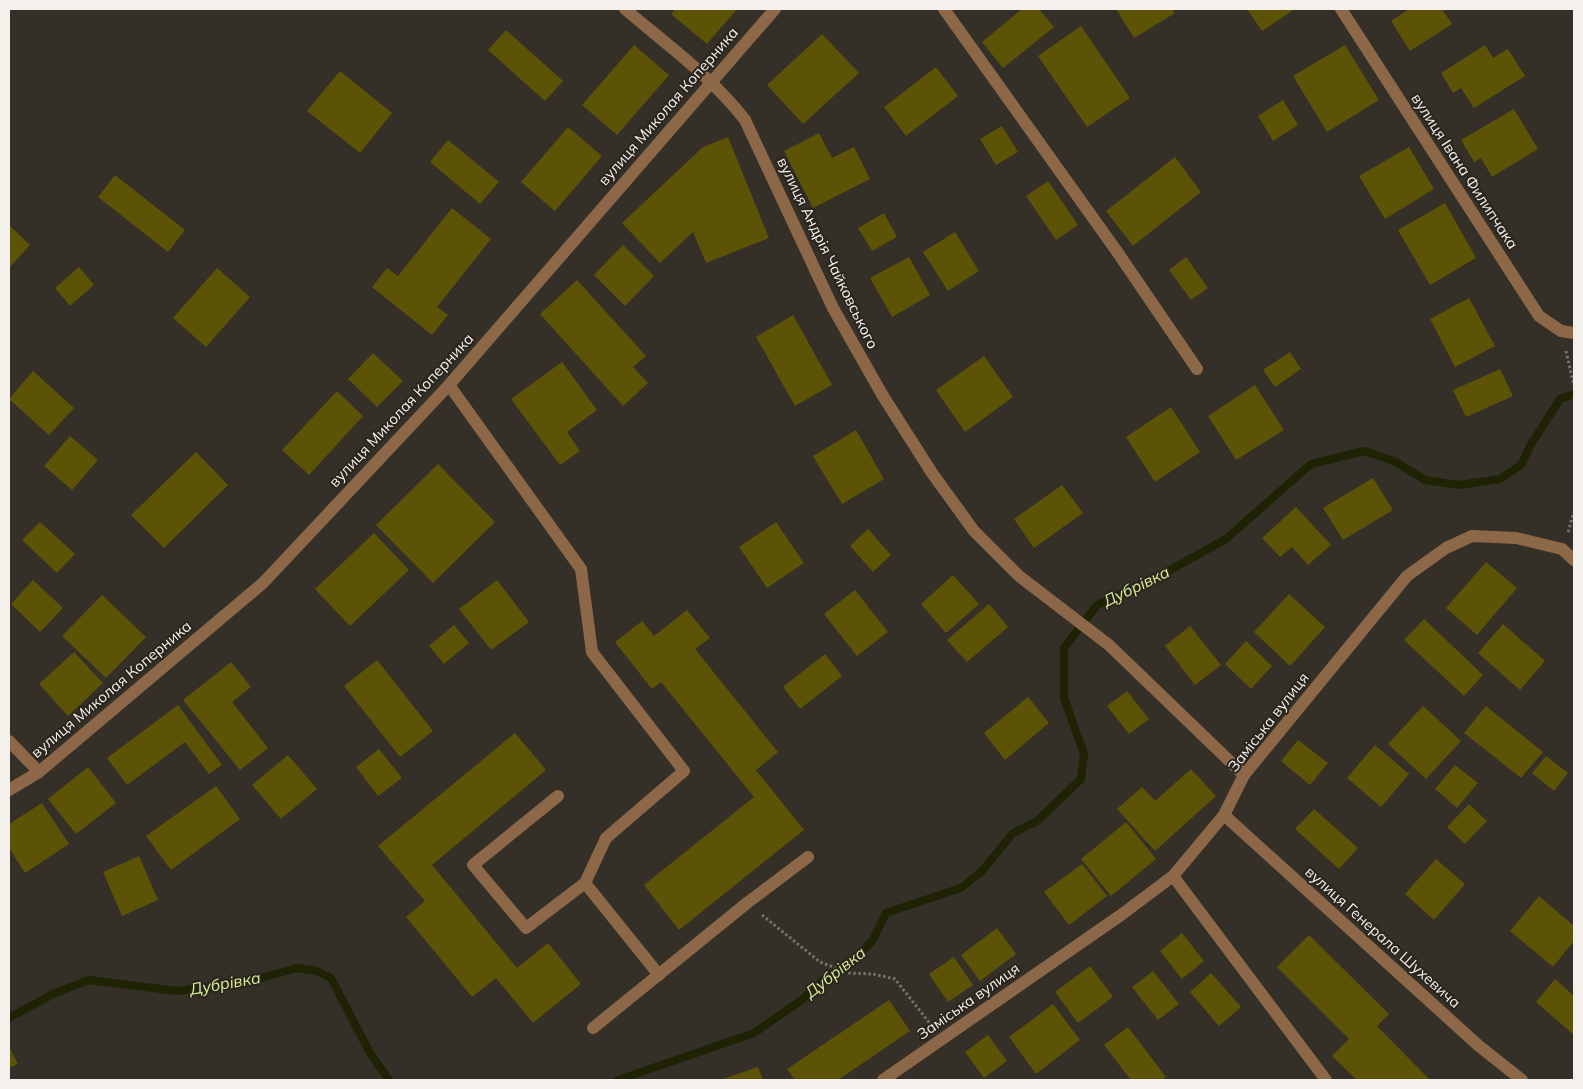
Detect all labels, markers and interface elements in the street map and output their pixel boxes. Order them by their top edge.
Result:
street label: вулиця Миколая Коперника [594,23,742,189]
street label: вулиця Івана Филипчака [1407,90,1523,252]
street label: вулиця Андрія Чайковського [773,154,883,352]
street label: вулиця Миколая Коперника [325,329,477,491]
water label: Дубрівка [1099,561,1173,611]
street label: вулиця Миколая Коперника [27,616,195,762]
street label: Заміська вулиця [1223,669,1313,775]
street label: вулиця Генерала Шухевича [1301,862,1465,1012]
water label: Дубрівка [800,942,870,1003]
street label: Заміська вулиця [913,959,1023,1043]
water label: Дубрівка [187,967,262,999]

